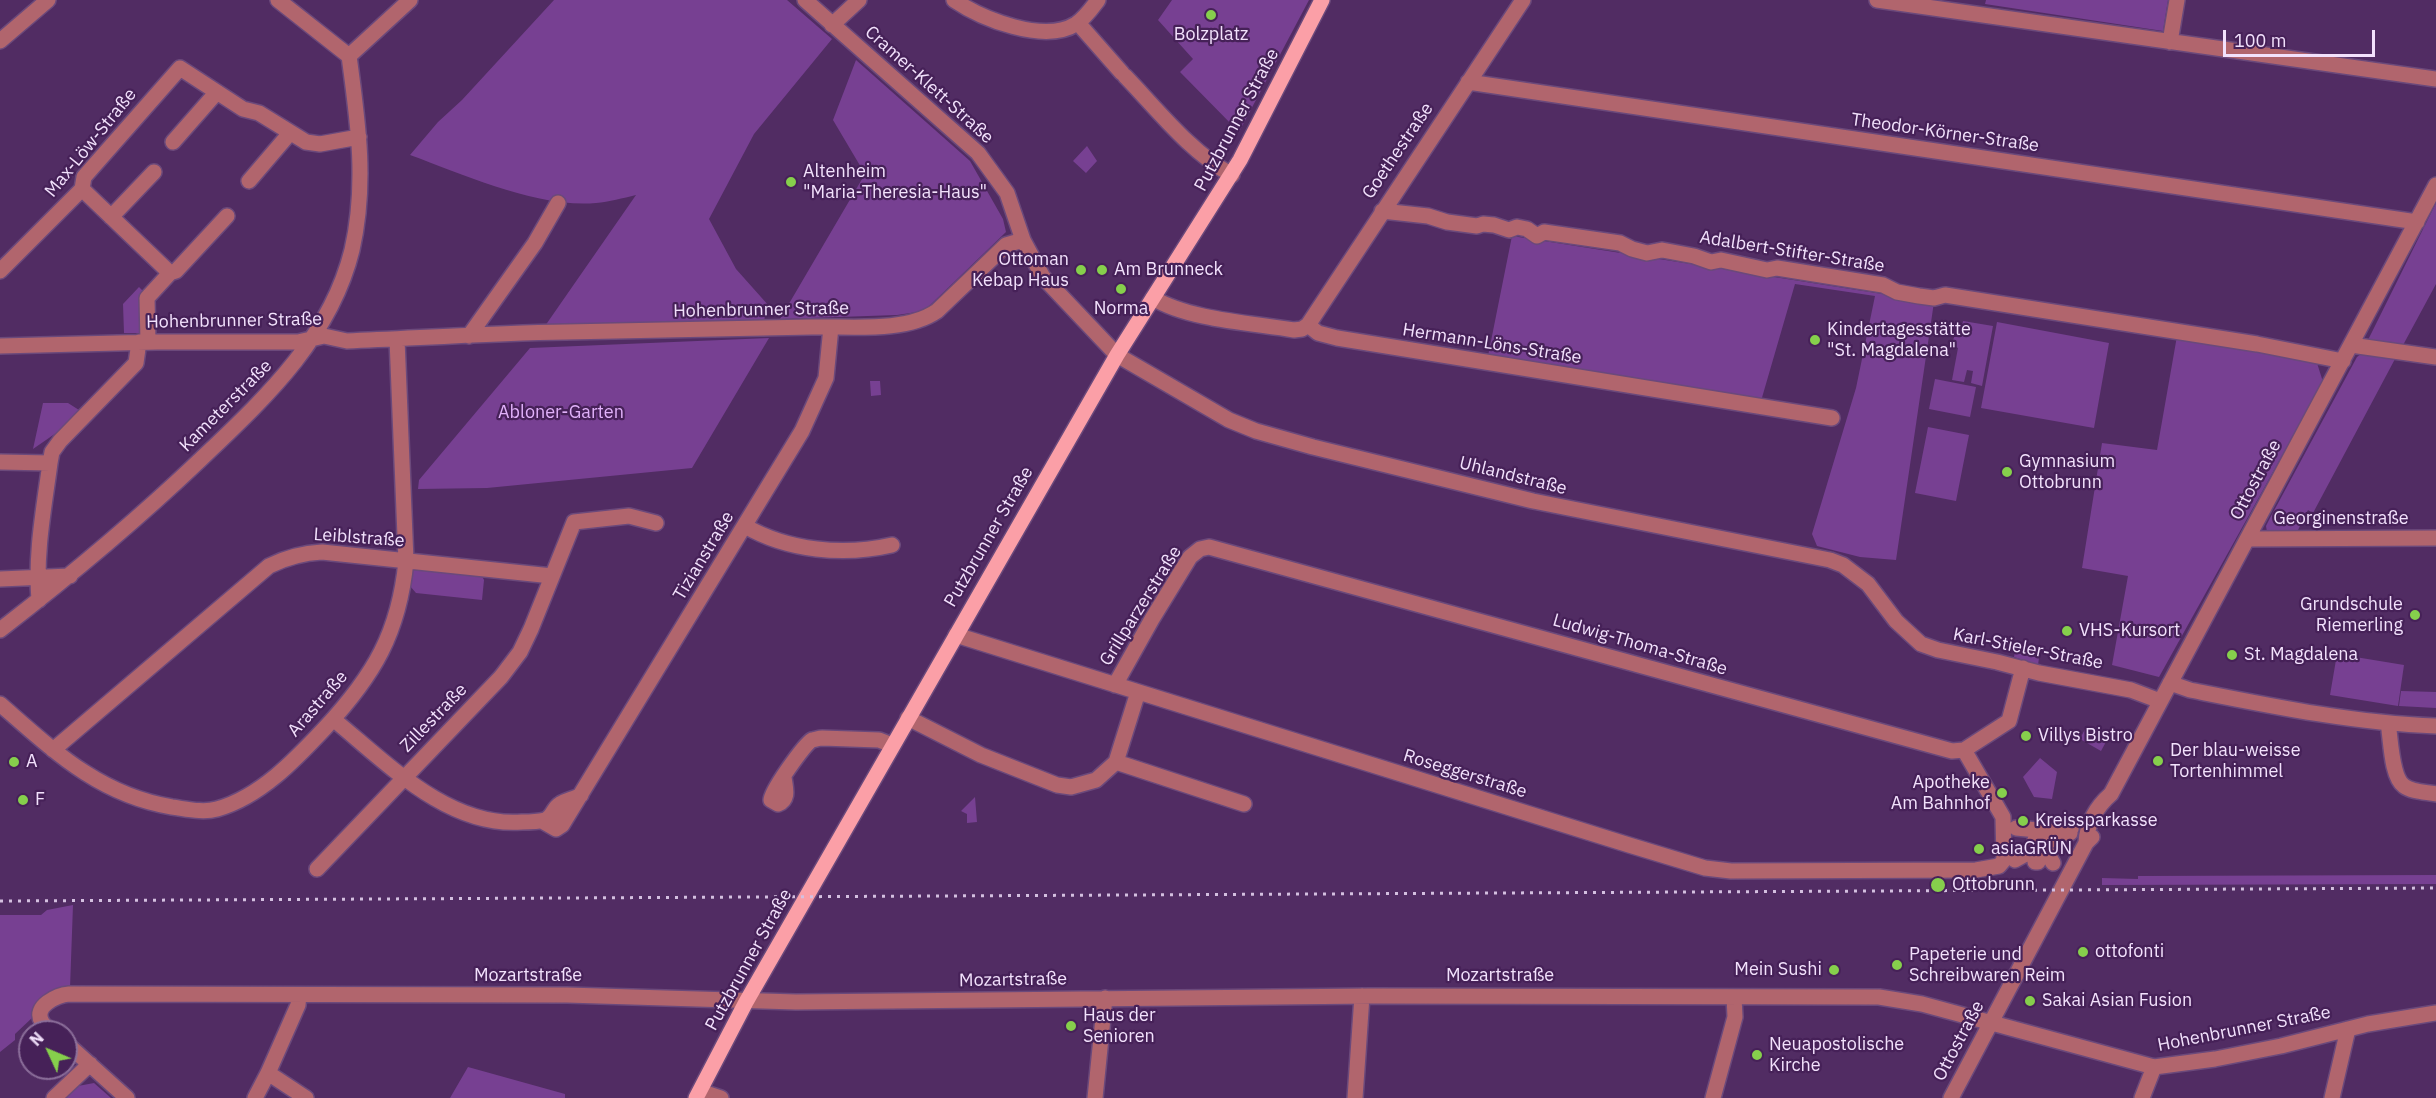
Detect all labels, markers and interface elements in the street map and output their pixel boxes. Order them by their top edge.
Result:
marker: Bolzplatz [1204,8,1218,22]
scale bar [2226,18,2378,56]
street label: Cramer-Klett-Straße [860,22,998,148]
place label: Bolzplatz [1174,24,1248,46]
text: 100 m [2234,29,2286,52]
street label: Putzbrunner Straße [1190,45,1284,195]
street label: Max-Löw-Straße [41,84,141,202]
street label: Goethestraße [1358,99,1438,203]
street label: Theodor-Körner-Straße [1850,109,2040,157]
place label: Altenheim "Maria-Theresia-Haus" [803,161,987,204]
marker: Altenheim "Maria-Theresia-Haus" [784,175,798,189]
street label: Adalbert-Stifter-Straße [1698,227,1886,277]
place label: Ottoman Kebap Haus [972,249,1069,292]
place label: Am Brunneck [1114,259,1223,281]
marker: Ottoman Kebap Haus [1074,263,1088,277]
marker: Am Brunneck [1095,263,1109,277]
marker: Norma [1114,282,1128,296]
street label: Hohenbrunner Straße [673,298,849,322]
place label: Norma [1094,298,1148,320]
street label: Hohenbrunner Straße [146,309,322,333]
street label: Hermann-Löns-Straße [1401,319,1583,369]
place label: Kindertagesstätte "St. Magdalena" [1827,319,1971,362]
marker: Kindertagesstätte "St. Magdalena" [1808,333,1822,347]
street label: Kameterstraße [175,355,277,457]
park label: Abloner-Garten [498,402,624,424]
street label: Ottostraße [2226,436,2286,524]
place label: Gymnasium Ottobrunn [2019,451,2115,494]
street label: Uhlandstraße [1457,452,1569,500]
street label: Putzbrunner Straße [940,463,1038,611]
marker: Gymnasium Ottobrunn [2000,465,2014,479]
street label: Tizianstraße [669,508,739,604]
street label: Georginenstraße [2273,508,2409,530]
street label: Leiblstraße [313,524,405,552]
street label: Grillparzerstraße [1096,542,1186,670]
place label: Grundschule Riemerling [2300,594,2403,636]
marker: Grundschule Riemerling [2408,608,2422,622]
street label: Ludwig-Thoma-Straße [1550,610,1730,680]
place label: VHS-Kursort [2079,620,2180,642]
street label: Karl-Stieler-Straße [1951,624,2105,674]
marker: VHS-Kursort [2060,624,2074,638]
place label: St. Magdalena [2244,644,2358,666]
marker: St. Magdalena [2225,648,2239,662]
street label: Arastraße [284,667,352,741]
street label: Zillestraße [396,679,472,757]
place label: Villys Bistro [2038,725,2133,747]
marker: Villys Bistro [2019,729,2033,743]
place label: Der blau-weisse Tortenhimmel [2170,740,2301,783]
street label: Roseggerstraße [1401,745,1529,803]
place label: A [26,751,38,773]
marker: Der blau-weisse Tortenhimmel [2151,754,2165,768]
marker: A [7,755,21,769]
place label: Apotheke Am Bahnhof [1891,772,1990,814]
marker: Apotheke Am Bahnhof [1995,786,2009,800]
place label: F [35,789,45,811]
marker: F [16,793,30,807]
place label: Kreissparkasse [2035,810,2158,832]
marker: Kreissparkasse [2016,814,2030,828]
place label: asiaGRÜN [1991,838,2072,860]
marker: asiaGRÜN [1972,842,1986,856]
place label: Ottobrunn [1952,874,2035,896]
marker: Ottobrunn [1929,876,1947,894]
street label: Putzbrunner Straße [701,885,797,1035]
place label: ottofonti [2095,941,2164,963]
place label: Papeterie und Schreibwaren Reim [1909,944,2065,986]
marker: ottofonti [2076,945,2090,959]
marker: Papeterie und Schreibwaren Reim [1890,958,1904,972]
place label: Mein Sushi [1734,959,1822,981]
marker: Mein Sushi [1827,963,1841,977]
street label: Mozartstraße [474,965,582,987]
street label: Mozartstraße [1446,965,1554,987]
street label: Mozartstraße [959,968,1067,992]
place label: Sakai Asian Fusion [2042,990,2192,1012]
marker: Sakai Asian Fusion [2023,994,2037,1008]
street label: Ottostraße [1929,997,1989,1085]
street label: Hohenbrunner Straße [2156,1002,2332,1056]
place label: Haus der Senioren [1083,1005,1156,1048]
marker: Haus der Senioren [1064,1019,1078,1033]
north arrow [18,1020,78,1080]
text: N [25,1028,48,1050]
place label: Neuapostolische Kirche [1769,1034,1904,1076]
marker: Neuapostolische Kirche [1750,1048,1764,1062]

